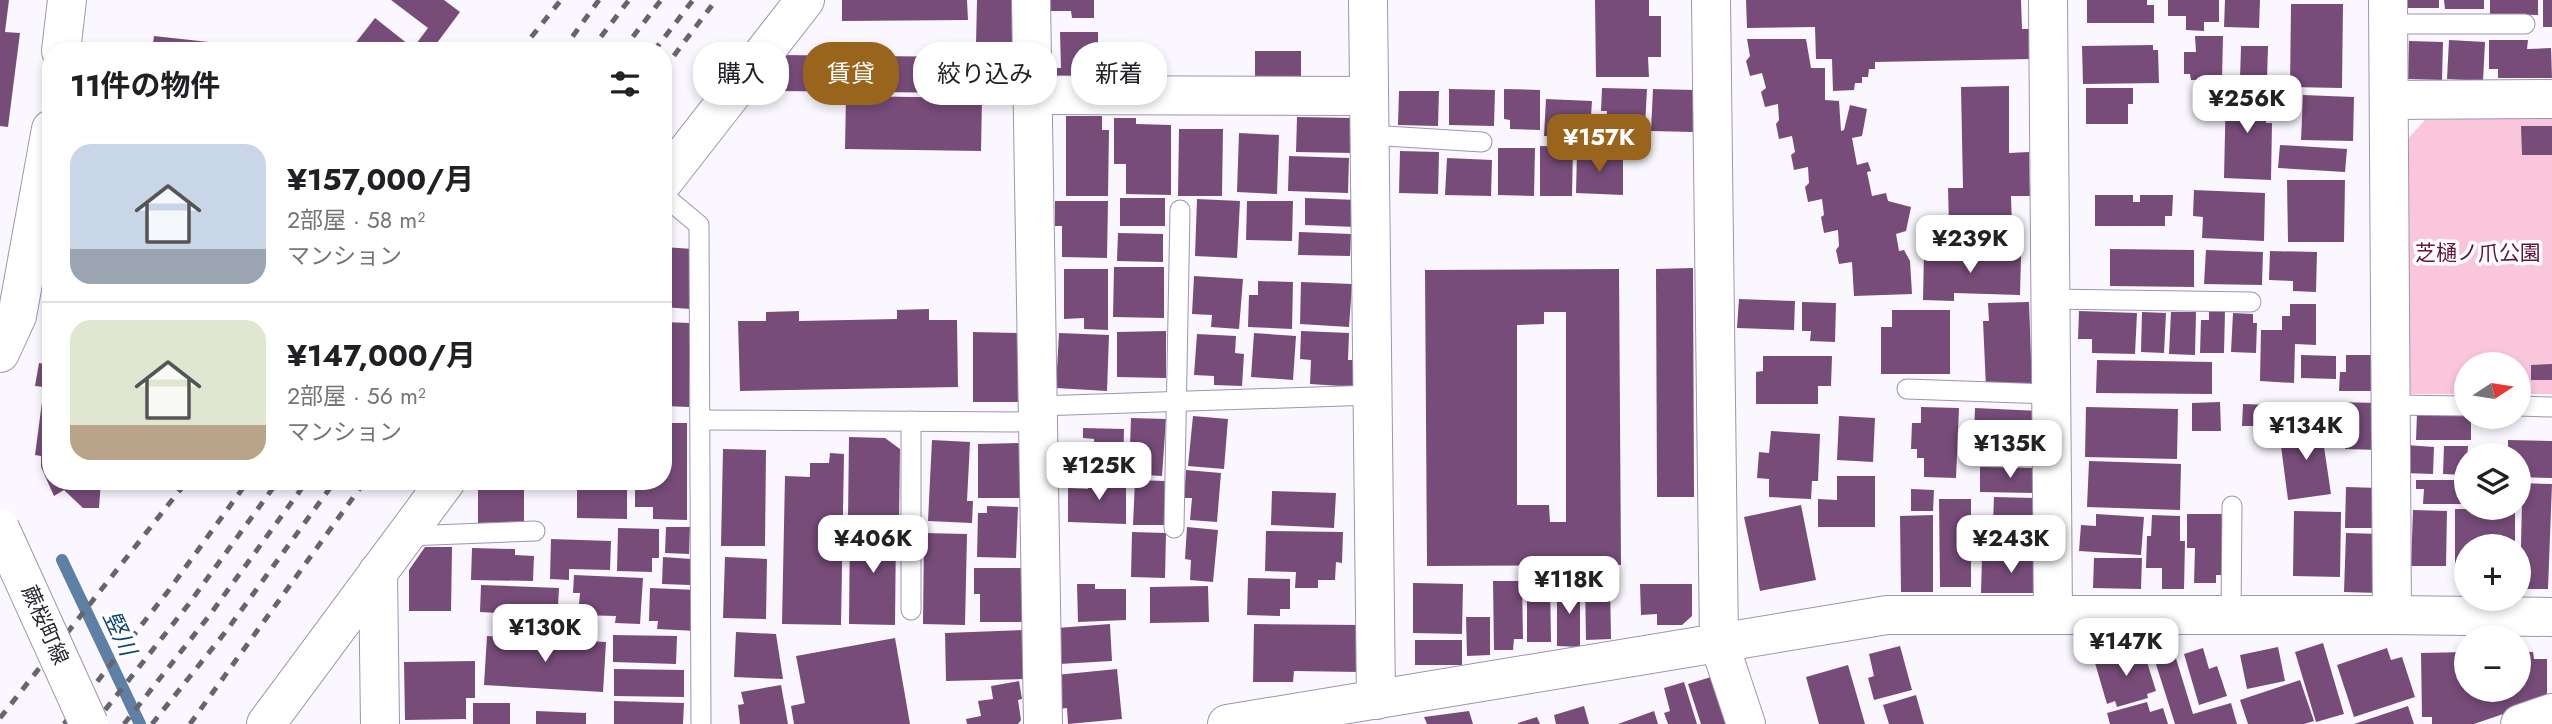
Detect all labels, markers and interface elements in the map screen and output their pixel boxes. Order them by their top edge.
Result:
chip: 購入 [693,42,789,105]
chip: 賃貸 [803,42,899,105]
chip: 絞り込み [913,42,1057,105]
chip: 新着 [1071,42,1167,105]
text: 11件の物件 [70,64,221,107]
icon: filters [606,65,644,103]
pin: ¥256K [2198,76,2296,135]
text: ¥256K [2209,81,2285,115]
pin: ¥157K [1550,114,1648,174]
text: ¥157K [1563,120,1635,154]
text: ¥157,000/月 [287,158,474,201]
icon: home [126,172,210,256]
text: 2部屋 · 58 m² [287,203,425,237]
pin: ¥239K [1921,216,2019,275]
text: ¥239K [1932,221,2008,255]
park label: 芝樋ノ爪公園 [2415,238,2541,268]
text: マンション [287,239,402,273]
text: ¥147,000/月 [287,334,476,377]
icon: home [126,348,210,432]
north arrow [2454,352,2530,429]
map controls [2454,352,2531,702]
text: 2部屋 · 56 m² [287,379,426,413]
pin: ¥134K [2257,402,2355,462]
text: ¥134K [2269,408,2343,442]
text: マンション [287,415,402,449]
pin: ¥135K [1961,420,2059,480]
text: ¥135K [1974,426,2046,460]
pin: ¥125K [1050,442,1148,502]
button: layers [2454,443,2531,520]
text: ¥125K [1062,448,1136,482]
pin: ¥406K [824,516,922,575]
pin: ¥243K [1962,516,2060,575]
text: ¥406K [834,521,912,555]
text: ¥243K [1973,521,2049,555]
button: + [2454,534,2531,611]
pin: ¥118K [1520,556,1618,616]
text: ¥118K [1534,562,1604,596]
street label: 蕨桜町線 [14,581,76,669]
pin: ¥130K [496,604,594,664]
water label: 竪川 [95,605,146,664]
text: ¥130K [509,610,581,644]
pin: ¥147K [2077,618,2175,678]
text: ¥147K [2089,624,2163,658]
button: − [2454,625,2531,702]

